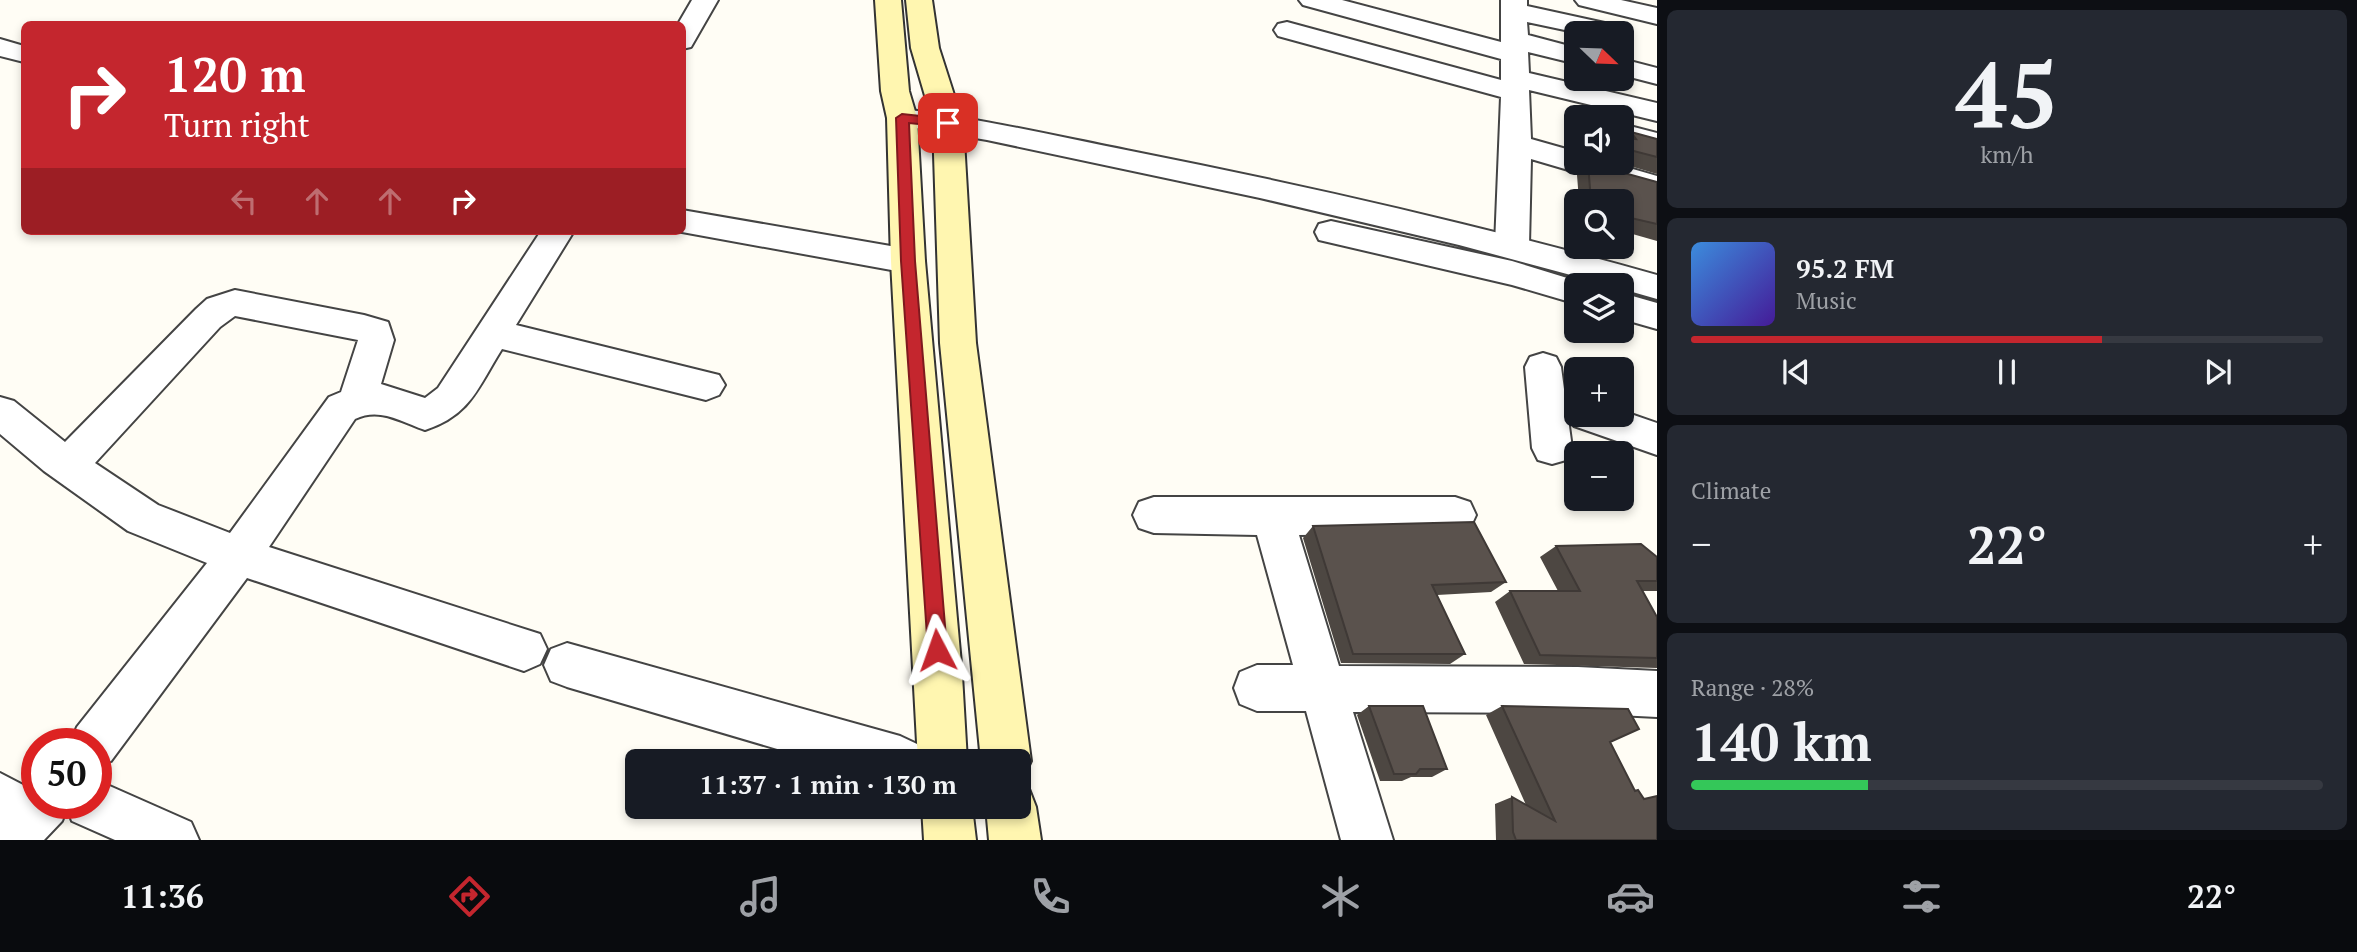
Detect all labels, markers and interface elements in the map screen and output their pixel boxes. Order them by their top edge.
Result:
north arrow [1564,21,1634,91]
map controls [1564,21,1634,511]
text: 45 [1956,33,2058,154]
text: 120 m [164,41,306,106]
icon: right [49,49,140,140]
pin [918,93,978,153]
text: Turn right [164,104,310,146]
icon: arrive [929,104,967,142]
button: sound [1564,105,1634,175]
text: km/h [1980,139,2034,170]
icon: left [225,182,263,220]
icon: ahead [298,182,336,220]
icon: ahead [371,182,409,220]
icon: right [444,182,482,220]
button: search [1564,189,1634,259]
text: 95.2 FM [1796,251,1894,285]
button: layers [1564,273,1634,343]
text: Music [1796,285,1857,316]
icon: previous [1777,353,1815,391]
icon: pause [1988,353,2026,391]
icon: next [2199,353,2237,391]
button: + [1564,357,1634,427]
button: − [1564,441,1634,511]
text: Climate [1691,475,1771,506]
text: 22° [1967,510,2047,579]
text: − [1691,519,1711,569]
text: + [2303,519,2323,569]
position arrow [900,613,974,687]
text: Range · 28% [1691,672,1814,703]
text: 140 km [1691,707,1872,776]
speed limit sign: 50 [21,728,112,819]
text: 11:37 · 1 min · 130 m [699,767,957,801]
icon: directions [445,872,494,921]
icon: music [736,872,785,921]
icon: phone [1026,872,1075,921]
icon: climate [1316,872,1365,921]
icon: car [1606,872,1655,921]
icon: filters [1897,872,1946,921]
text: 11:36 [121,875,204,917]
text: 22° [2187,875,2236,917]

